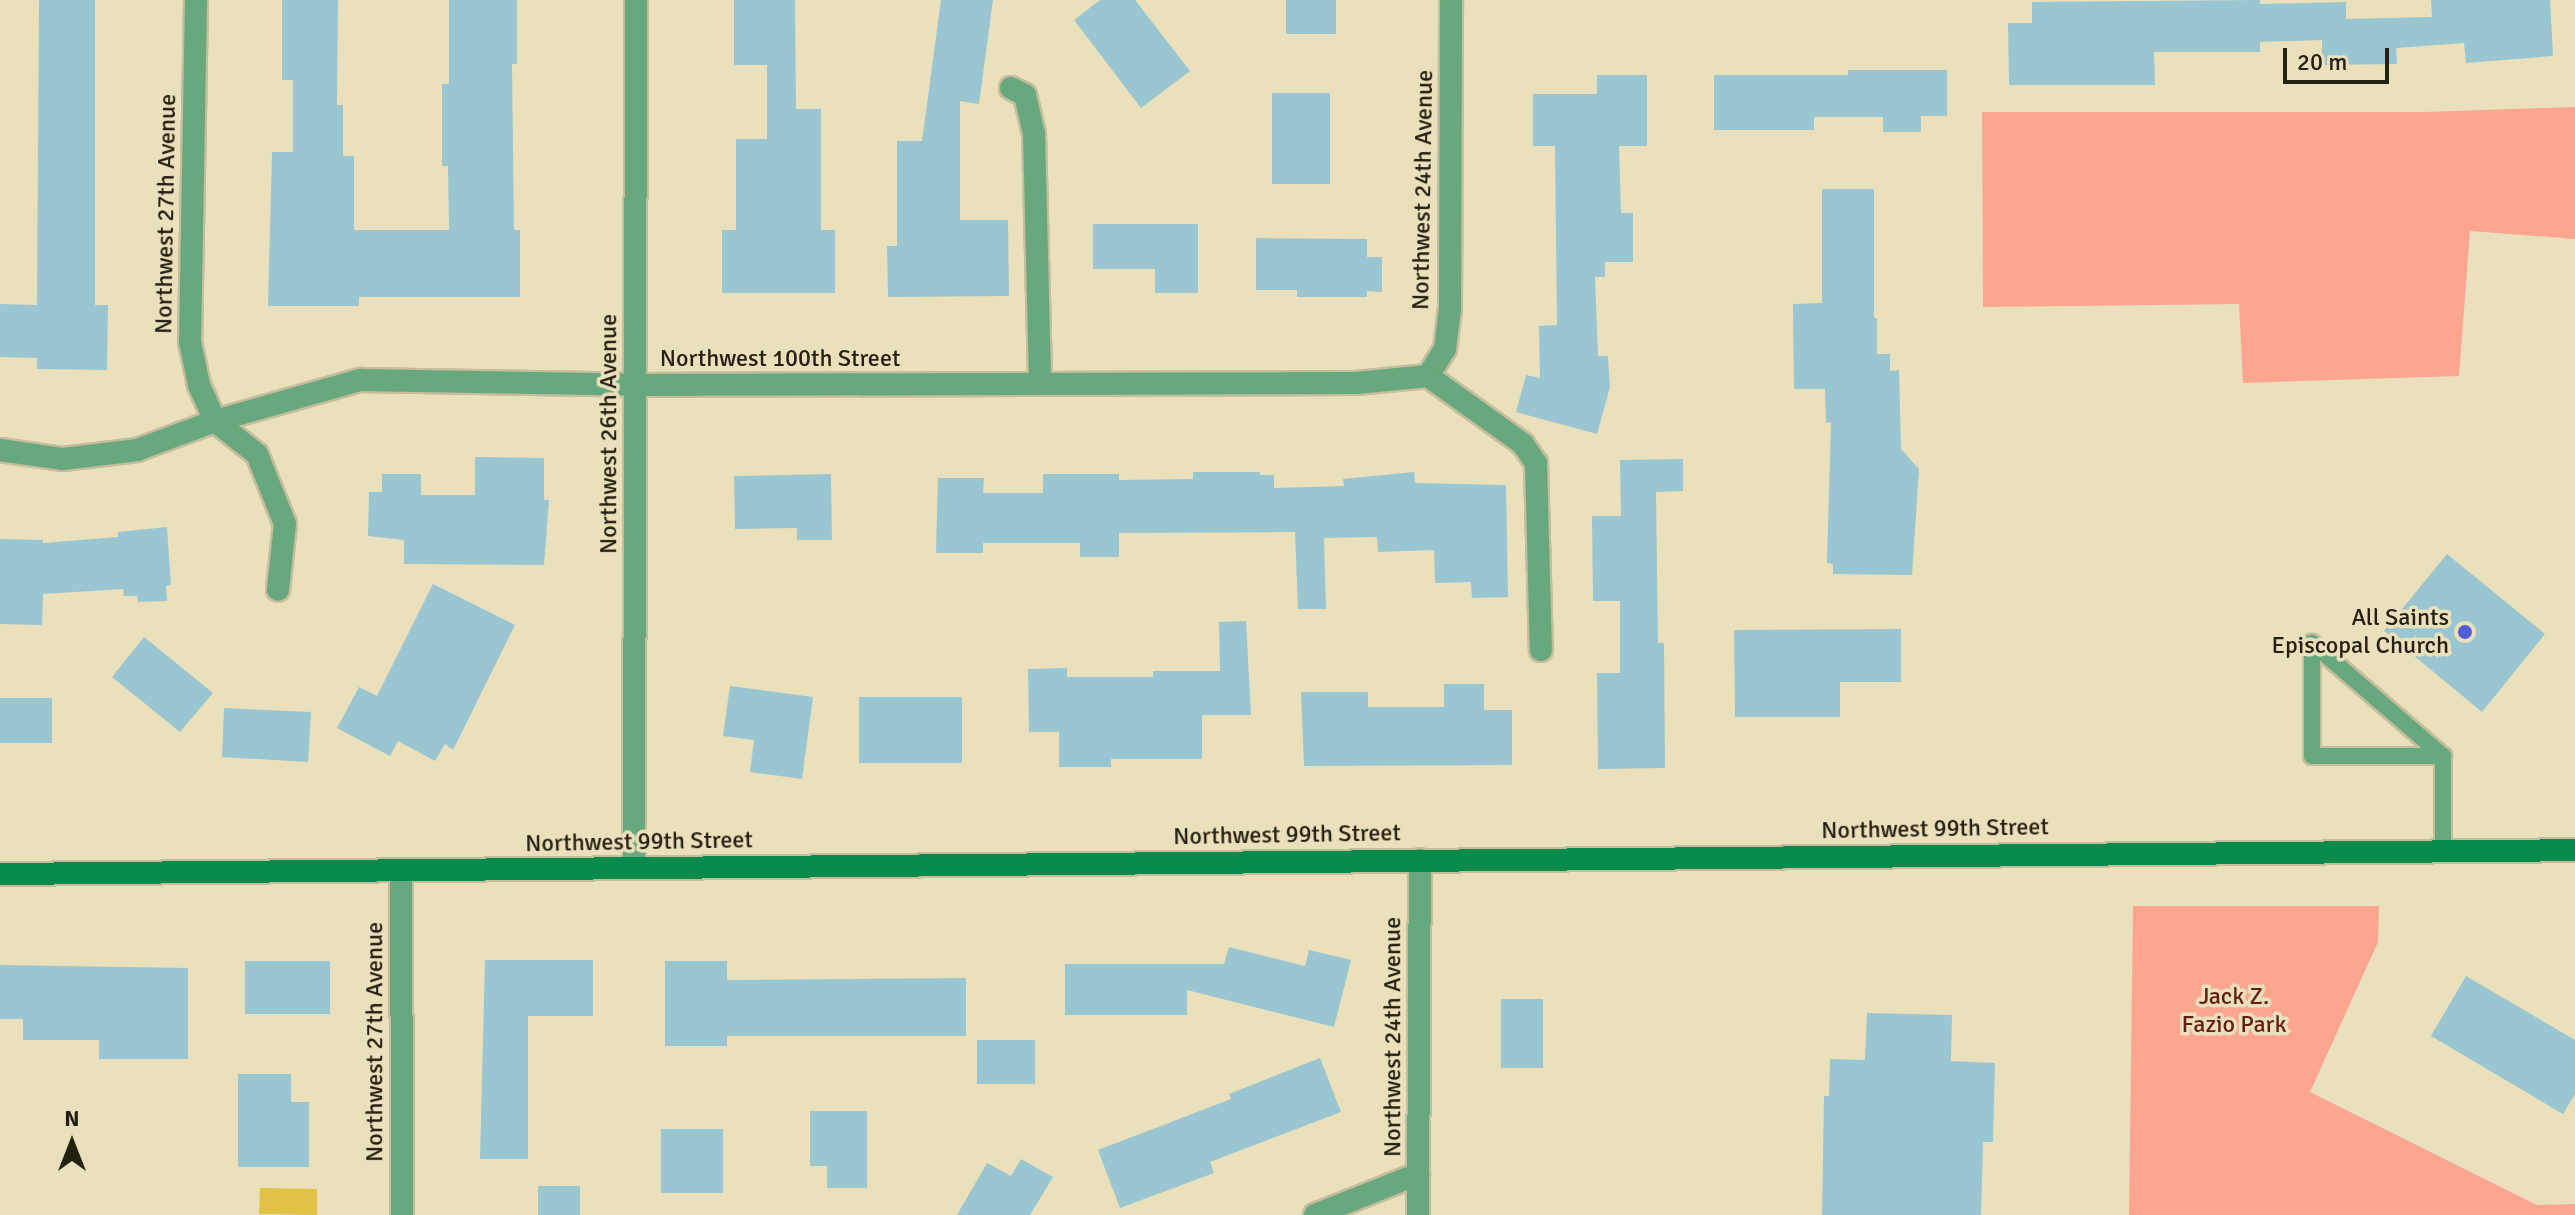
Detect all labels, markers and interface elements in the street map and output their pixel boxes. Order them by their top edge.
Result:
scale bar [2287,32,2393,82]
text: 20 m [2297,47,2347,77]
street label: Northwest 24th Avenue [1407,70,1439,310]
street label: Northwest 27th Avenue [150,94,182,334]
street label: Northwest 26th Avenue [595,314,623,554]
street label: Northwest 100th Street [660,345,900,373]
place label: All Saints Episcopal Church [2271,604,2449,660]
marker: All Saints Episcopal Church [2456,623,2474,641]
street label: Northwest 99th Street [1821,813,2049,845]
street label: Northwest 99th Street [1173,819,1401,851]
street label: Northwest 99th Street [525,826,753,858]
street label: Northwest 24th Avenue [1379,917,1407,1157]
street label: Northwest 27th Avenue [361,922,389,1162]
park label: Jack Z. Fazio Park [2182,983,2286,1039]
north arrow [32,1103,112,1183]
text: N [64,1105,80,1132]

